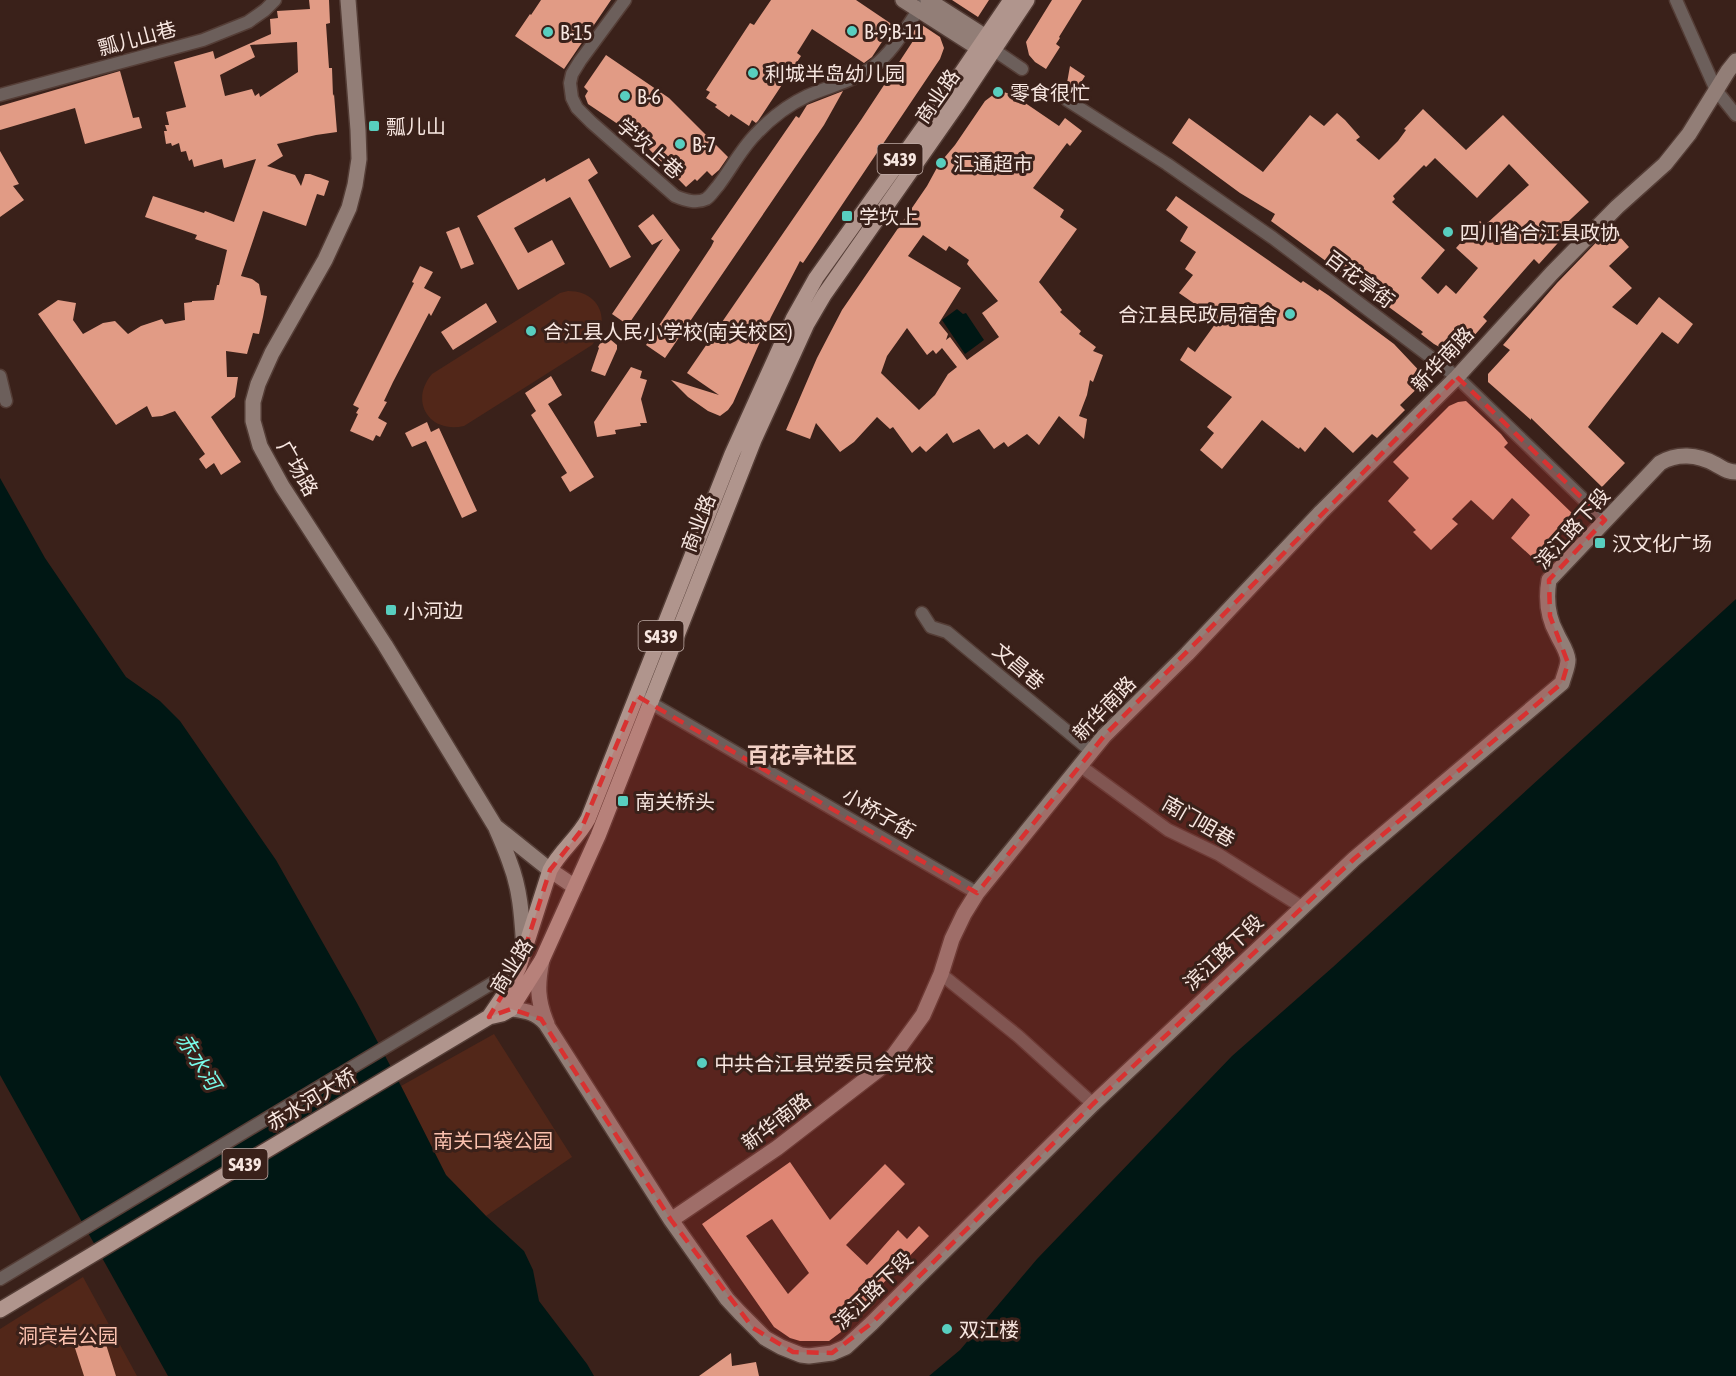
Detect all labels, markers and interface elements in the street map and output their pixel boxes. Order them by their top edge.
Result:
street label: 瓢儿山巷 [95,17,179,59]
place label: B-9;B-11 [864,20,924,43]
place label: B-15 [560,21,592,44]
marker: B-9;B-11 [845,24,859,38]
marker: B-15 [541,25,555,39]
place label: 利城半岛幼儿园 [765,62,905,85]
street label: 商业路 [910,65,964,127]
marker: 利城半岛幼儿园 [746,66,760,80]
place label: 零食很忙 [1010,81,1090,104]
place label: B-6 [637,85,661,108]
marker: 零食很忙 [991,85,1005,99]
marker: B-6 [618,89,632,103]
street label: 学坎上巷 [612,113,688,183]
place label: 瓢儿山 [386,115,446,138]
marker: 瓢儿山 [367,119,381,133]
place label: B-7 [692,133,716,156]
marker: B-7 [673,137,687,151]
road number: S439 [878,144,922,174]
place label: 汇通超市 [953,152,1033,175]
marker: 汇通超市 [934,156,948,170]
place label: 学坎上 [859,205,919,228]
marker: 学坎上 [840,209,854,223]
place label: 四川省合江县政协 [1460,221,1620,244]
marker: 四川省合江县政协 [1441,225,1455,239]
street label: 百花亭街 [1321,246,1399,312]
place label: 合江县民政局宿舍 [1118,303,1278,326]
marker: 合江县民政局宿舍 [1283,307,1297,321]
place label: 合江县人民小学校(南关校区) [543,320,793,343]
street label: 新华南路 [1406,322,1478,396]
marker: 合江县人民小学校(南关校区) [524,324,538,338]
street label: 广场路 [273,436,323,500]
street label: 滨江路下段 [1530,483,1614,573]
street label: 商业路 [677,491,719,555]
place label: 汉文化广场 [1612,532,1712,555]
marker: 汉文化广场 [1593,536,1607,550]
place label: 小河边 [403,599,463,622]
marker: 小河边 [384,603,398,617]
road number: S439 [638,621,684,651]
street label: 文昌巷 [989,638,1049,694]
street label: 新华南路 [1068,671,1140,745]
district label: 百花亭社区 [747,742,857,768]
street label: 小桥子街 [839,783,919,843]
place label: 南关桥头 [635,790,715,813]
street label: 南门咀巷 [1159,791,1239,851]
marker: 南关桥头 [616,794,630,808]
street label: 滨江路下段 [1179,909,1267,995]
street label: 商业路 [485,934,537,998]
water label: 赤水河 [172,1028,228,1097]
place label: 中共合江县党委员会党校 [714,1052,934,1075]
marker: 中共合江县党委员会党校 [695,1056,709,1070]
street label: 赤水河大桥 [262,1063,360,1135]
street label: 新华南路 [737,1088,815,1154]
park label: 南关口袋公园 [433,1129,553,1152]
road number: S439 [222,1149,268,1179]
street label: 滨江路下段 [829,1247,917,1333]
place label: 双江楼 [959,1318,1019,1341]
marker: 双江楼 [940,1322,954,1336]
park label: 洞宾岩公园 [18,1324,118,1347]

